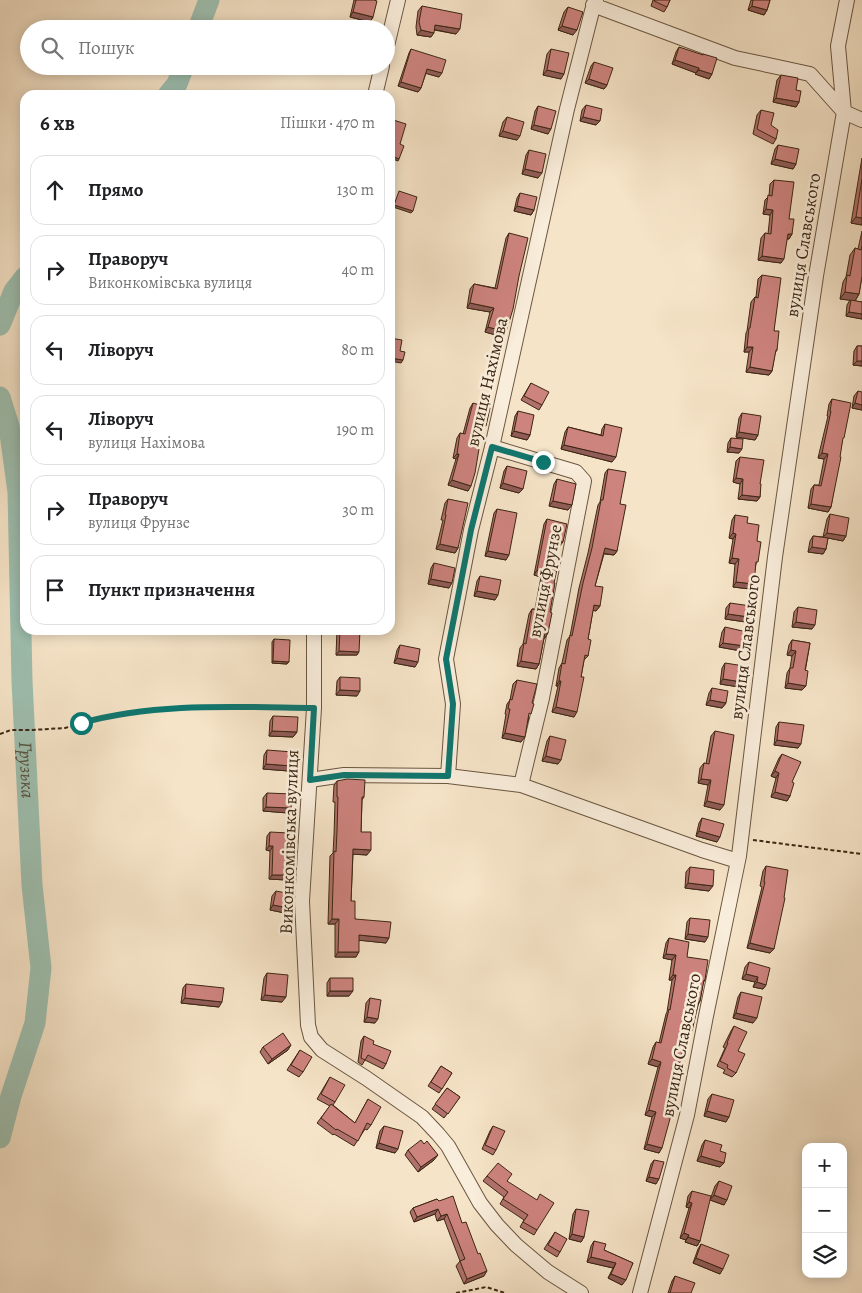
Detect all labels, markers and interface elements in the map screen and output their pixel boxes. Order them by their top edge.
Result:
search box [20,20,395,75]
icon: search [38,34,66,62]
text: Пошук [78,35,135,61]
text: 6 хв [40,109,75,137]
text: Пішки · 470 m [280,112,375,134]
street label: вулиця Славського [780,171,826,319]
icon: ahead [41,176,69,204]
text: Прямо [88,177,143,203]
text: 130 m [337,179,374,201]
text: Праворуч [88,246,168,272]
icon: right [41,256,69,284]
text: 40 m [342,259,374,281]
text: Виконкомівська вулиця [88,272,252,294]
street label: вулиця Нахімова [460,314,514,449]
icon: left [41,336,69,364]
text: Ліворуч [88,337,154,363]
text: 80 m [341,339,374,361]
text: Ліворуч [88,406,154,432]
icon: left [41,416,69,444]
text: 190 m [336,419,374,441]
text: вулиця Нахімова [88,432,205,454]
route end [532,451,555,474]
text: Праворуч [88,486,168,512]
icon: right [41,496,69,524]
text: 30 m [342,499,374,521]
text: вулиця Фрунзе [88,512,190,534]
street label: вулиця Фрунзе [522,522,568,640]
street label: вулиця Славського [724,573,766,721]
icon: arrive [41,576,69,604]
text: Пункт призначення [88,577,255,603]
route start [70,712,93,735]
water label: Грузька [12,741,41,799]
street label: Виконкомівська вулиця [274,749,304,935]
street label: вулиця Славського [655,971,707,1119]
map controls [802,1143,847,1278]
button: + [802,1143,847,1188]
button: − [802,1188,847,1233]
button: layers [802,1233,847,1278]

